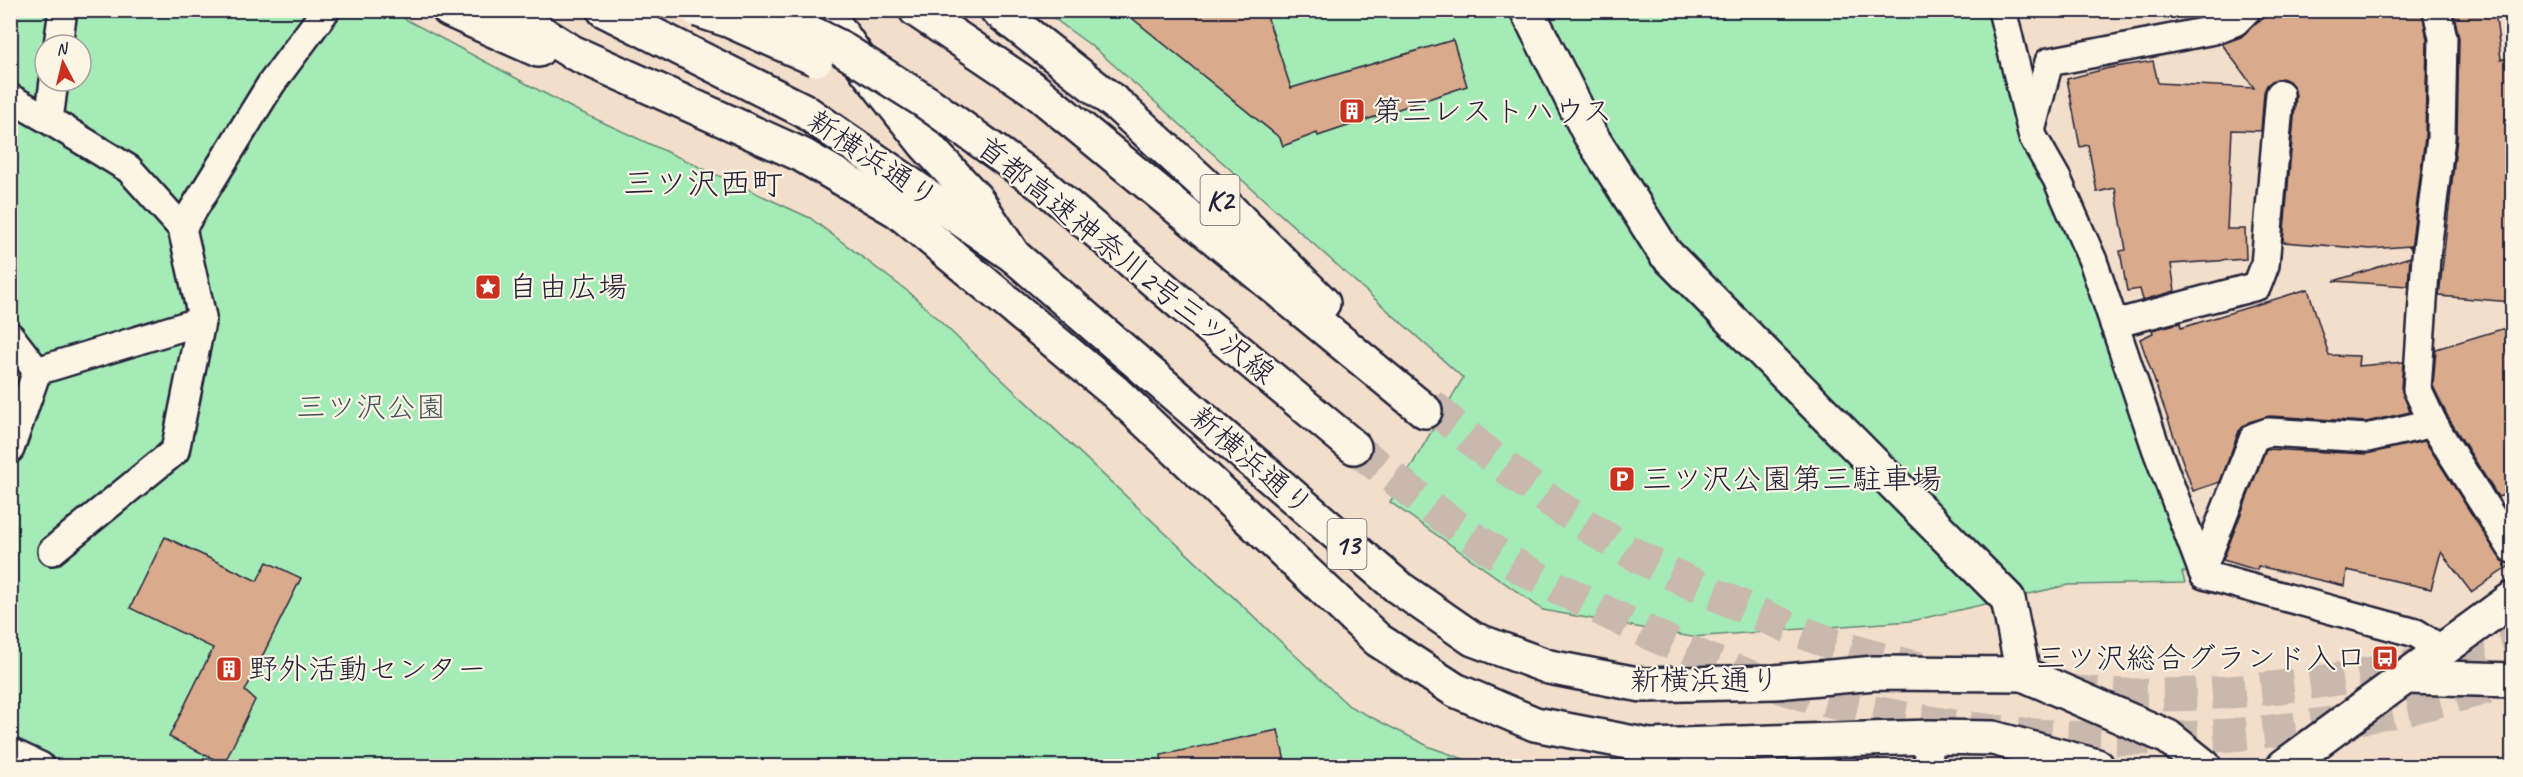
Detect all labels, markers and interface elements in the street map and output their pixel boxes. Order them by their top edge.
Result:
north arrow [33,33,93,93]
text: N [55,38,70,60]
place label: 第三レストハウス [1372,92,1613,130]
building icon: 第三レストハウス [1337,96,1367,126]
street label: 新横浜通り [800,101,946,217]
street label: 首都高速神奈川2号三ツ沢線 [969,128,1283,392]
district label: 三ツ沢西町 [623,163,783,204]
road number: K2 [1200,175,1240,225]
place label: 自由広場 [508,268,628,306]
place icon: 自由広場 [473,272,503,302]
park label: 三ツ沢公園 [296,388,446,426]
street label: 新横浜通り [1183,397,1321,525]
place label: 三ツ沢公園第三駐車場 [1642,460,1942,498]
parking icon: 三ツ沢公園第三駐車場 [1607,464,1637,494]
road number: 13 [1328,519,1366,569]
place label: 三ツ沢総合グランド入口 [2036,639,2366,677]
bus stop icon: 三ツ沢総合グランド入口 [2370,643,2400,673]
place label: 野外活動センター [248,650,487,688]
building icon: 野外活動センター [214,654,244,684]
street label: 新横浜通り [1630,661,1780,699]

